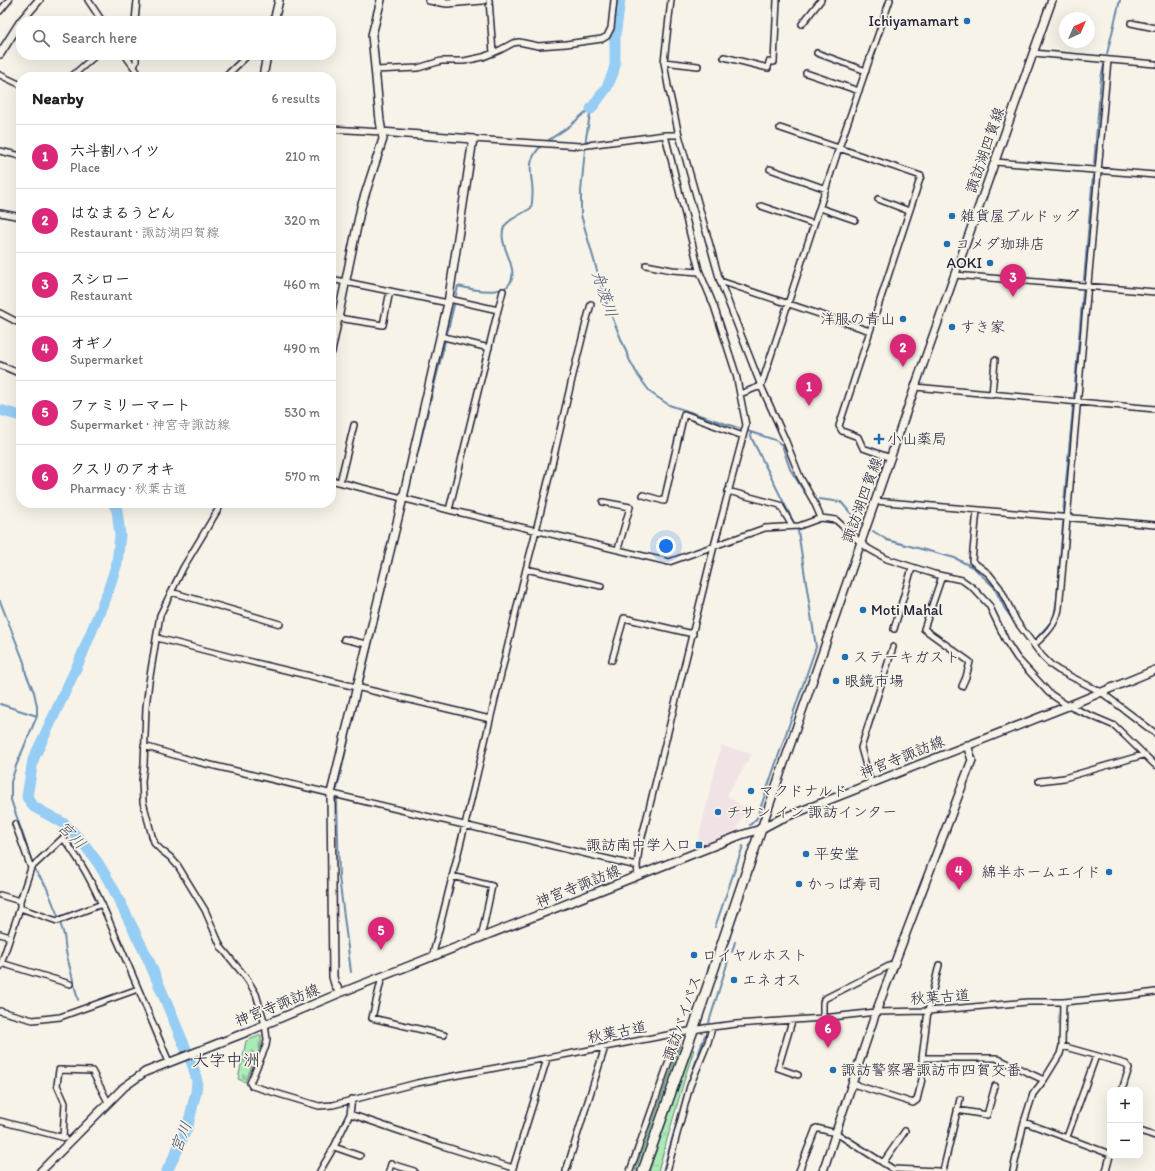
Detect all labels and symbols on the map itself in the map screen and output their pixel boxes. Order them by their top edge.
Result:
place label: Ichiyamamart [869,12,959,30]
north arrow [1059,12,1095,48]
marker: Ichiyamamart [962,16,972,26]
street label: 諏訪湖四賀線 [962,105,1008,195]
place label: 雑貨屋ブルドッグ [960,207,1079,225]
marker: 雑貨屋ブルドッグ [947,211,957,221]
place label: コメダ珈琲店 [955,235,1045,253]
marker: コメダ珈琲店 [942,239,952,249]
place label: AOKI [946,254,982,272]
marker: AOKI [985,258,995,268]
pin: 3 [1000,264,1026,297]
water label: 舟渡川 [589,268,621,320]
place label: 洋服の青山 [820,310,895,328]
marker: 洋服の青山 [898,314,908,324]
place label: すき家 [960,318,1005,336]
marker: すき家 [947,322,957,332]
pin: 2 [890,334,916,367]
pin: 1 [796,373,822,406]
place label: 小山薬局 [887,430,947,448]
marker: 小山薬局 [874,434,884,444]
street label: 諏訪湖四賀線 [838,455,886,545]
your location [656,536,676,556]
place label: Moti Mahal [871,601,944,619]
marker: Moti Mahal [858,605,868,615]
place label: ステーキガスト [853,648,960,666]
marker: ステーキガスト [840,652,850,662]
place label: 眼鏡市場 [844,672,904,690]
marker: 眼鏡市場 [831,676,841,686]
street label: 神宮寺諏訪線 [857,732,947,782]
place label: マクドナルド [759,782,848,800]
marker: マクドナルド [746,786,756,796]
place label: チサン イン 諏訪インター [726,803,897,821]
marker: チサン イン 諏訪インター [713,807,723,817]
water label: 宮川 [54,817,90,853]
place label: 諏訪南中学入口 [586,836,691,854]
marker: 諏訪南中学入口 [694,840,704,850]
place label: 平安堂 [814,845,859,863]
marker: 平安堂 [801,849,811,859]
pin: 4 [946,857,972,890]
street label: 神宮寺諏訪線 [533,861,623,911]
place label: 綿半ホームエイド [982,863,1101,881]
marker: 綿半ホームエイド [1104,867,1114,877]
place label: かっぱ寿司 [807,875,882,893]
marker: かっぱ寿司 [794,879,804,889]
pin: 5 [368,917,394,950]
place label: ロイヤルホスト [702,946,808,964]
marker: ロイヤルホスト [689,950,699,960]
place label: エネオス [742,971,801,989]
street label: 諏訪バイパス [659,973,705,1063]
marker: エネオス [729,975,739,985]
street label: 神宮寺諏訪線 [232,980,322,1030]
street label: 秋葉古道 [909,986,971,1008]
pin: 6 [815,1015,841,1048]
street label: 秋葉古道 [586,1017,648,1047]
district label: 大字中洲 [192,1050,260,1070]
place label: 諏訪警察署諏訪市四賀交番 [841,1061,1021,1079]
marker: 諏訪警察署諏訪市四賀交番 [828,1065,838,1075]
water label: 宮川 [166,1119,196,1155]

